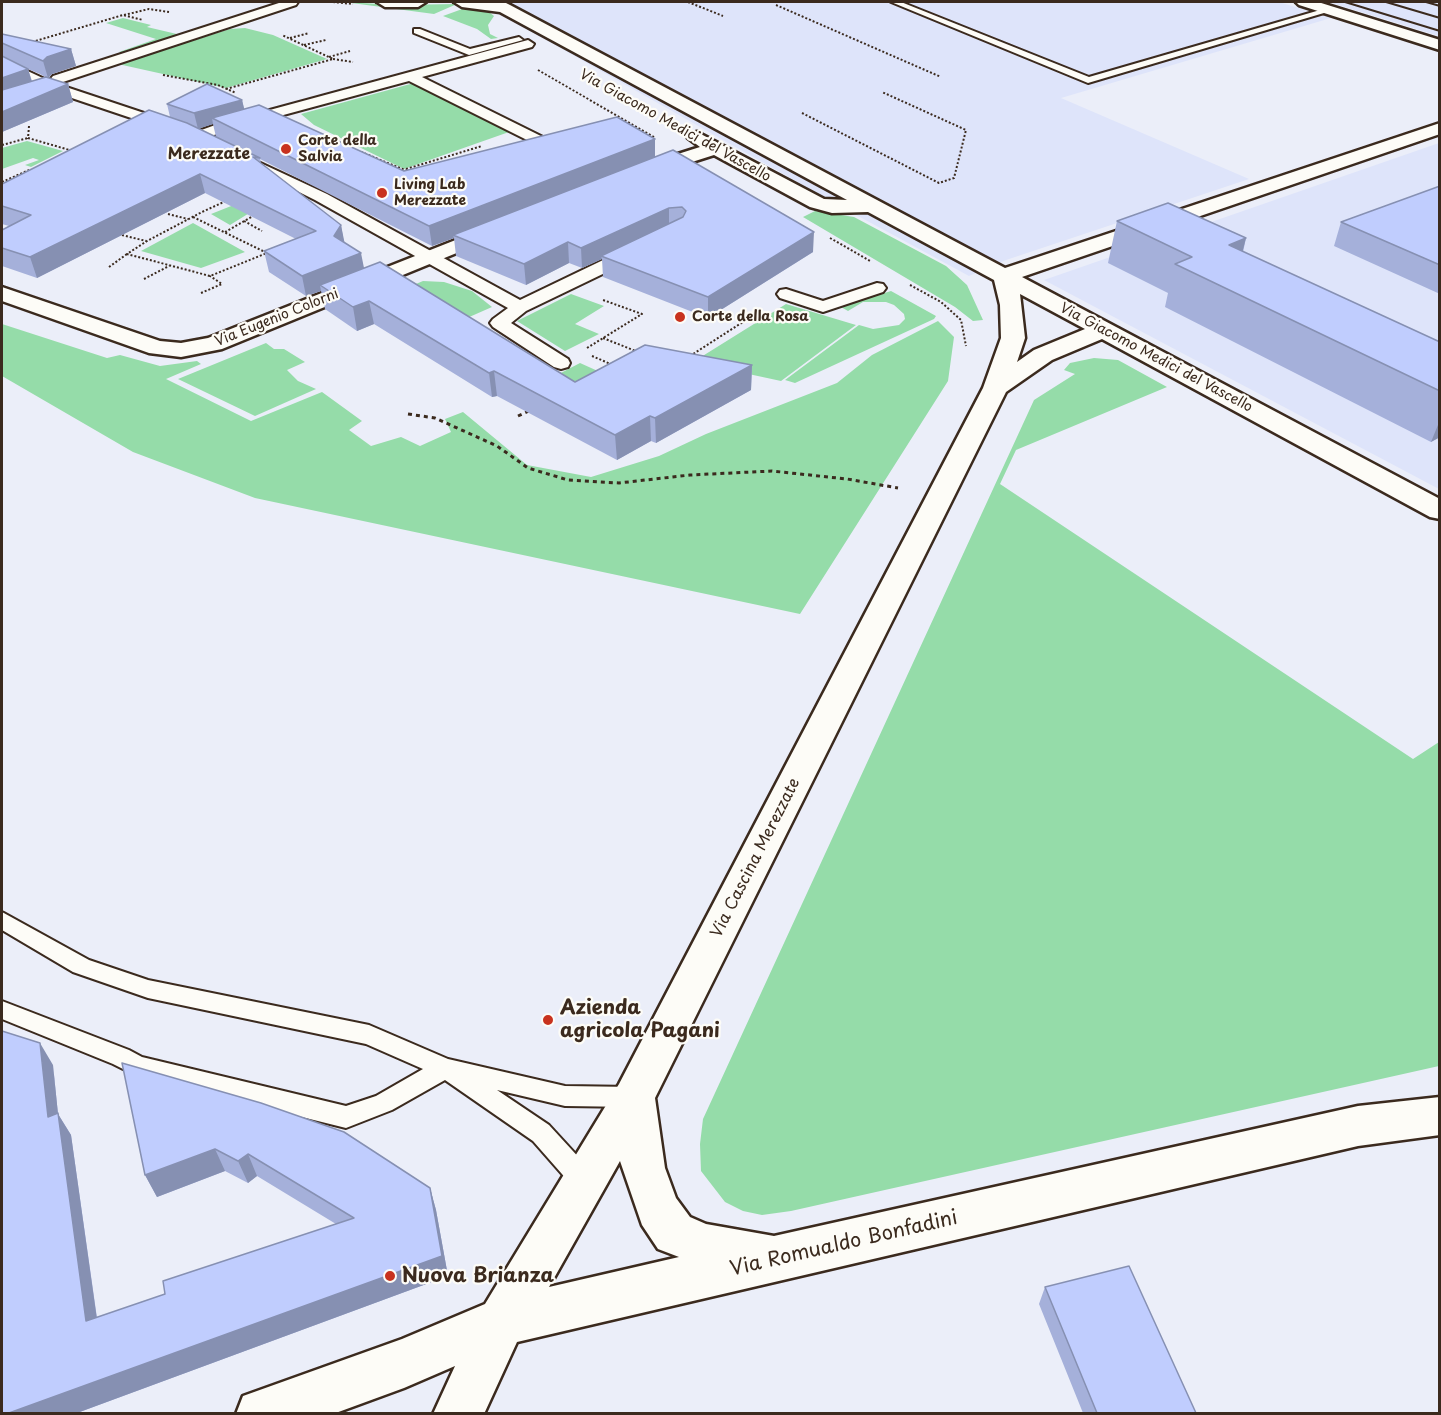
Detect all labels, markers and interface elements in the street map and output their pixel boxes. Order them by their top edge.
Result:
street label: Via Giacomo Medici del Vascello [577,66,773,186]
place label: Corte della Salvia [298,133,377,166]
marker: Corte della Salvia [279,142,293,156]
district label: Merezzate [168,145,250,165]
place label: Living Lab Merezzate [394,177,466,210]
marker: Living Lab Merezzate [375,186,389,200]
street label: Via Eugenio Colorni [213,286,341,350]
street label: Via Giacomo Medici del Vascello [1057,300,1255,416]
place label: Corte della Rosa [692,309,809,325]
marker: Corte della Rosa [673,310,687,324]
street label: Via Cascina Merezzate [707,775,805,941]
place label: Azienda agricola Pagani [560,996,720,1043]
marker: Azienda agricola Pagani [541,1013,555,1027]
street label: Via Romualdo Bonfadini [728,1206,960,1282]
place label: Nuova Brianza [402,1264,554,1288]
marker: Nuova Brianza [383,1269,397,1283]

